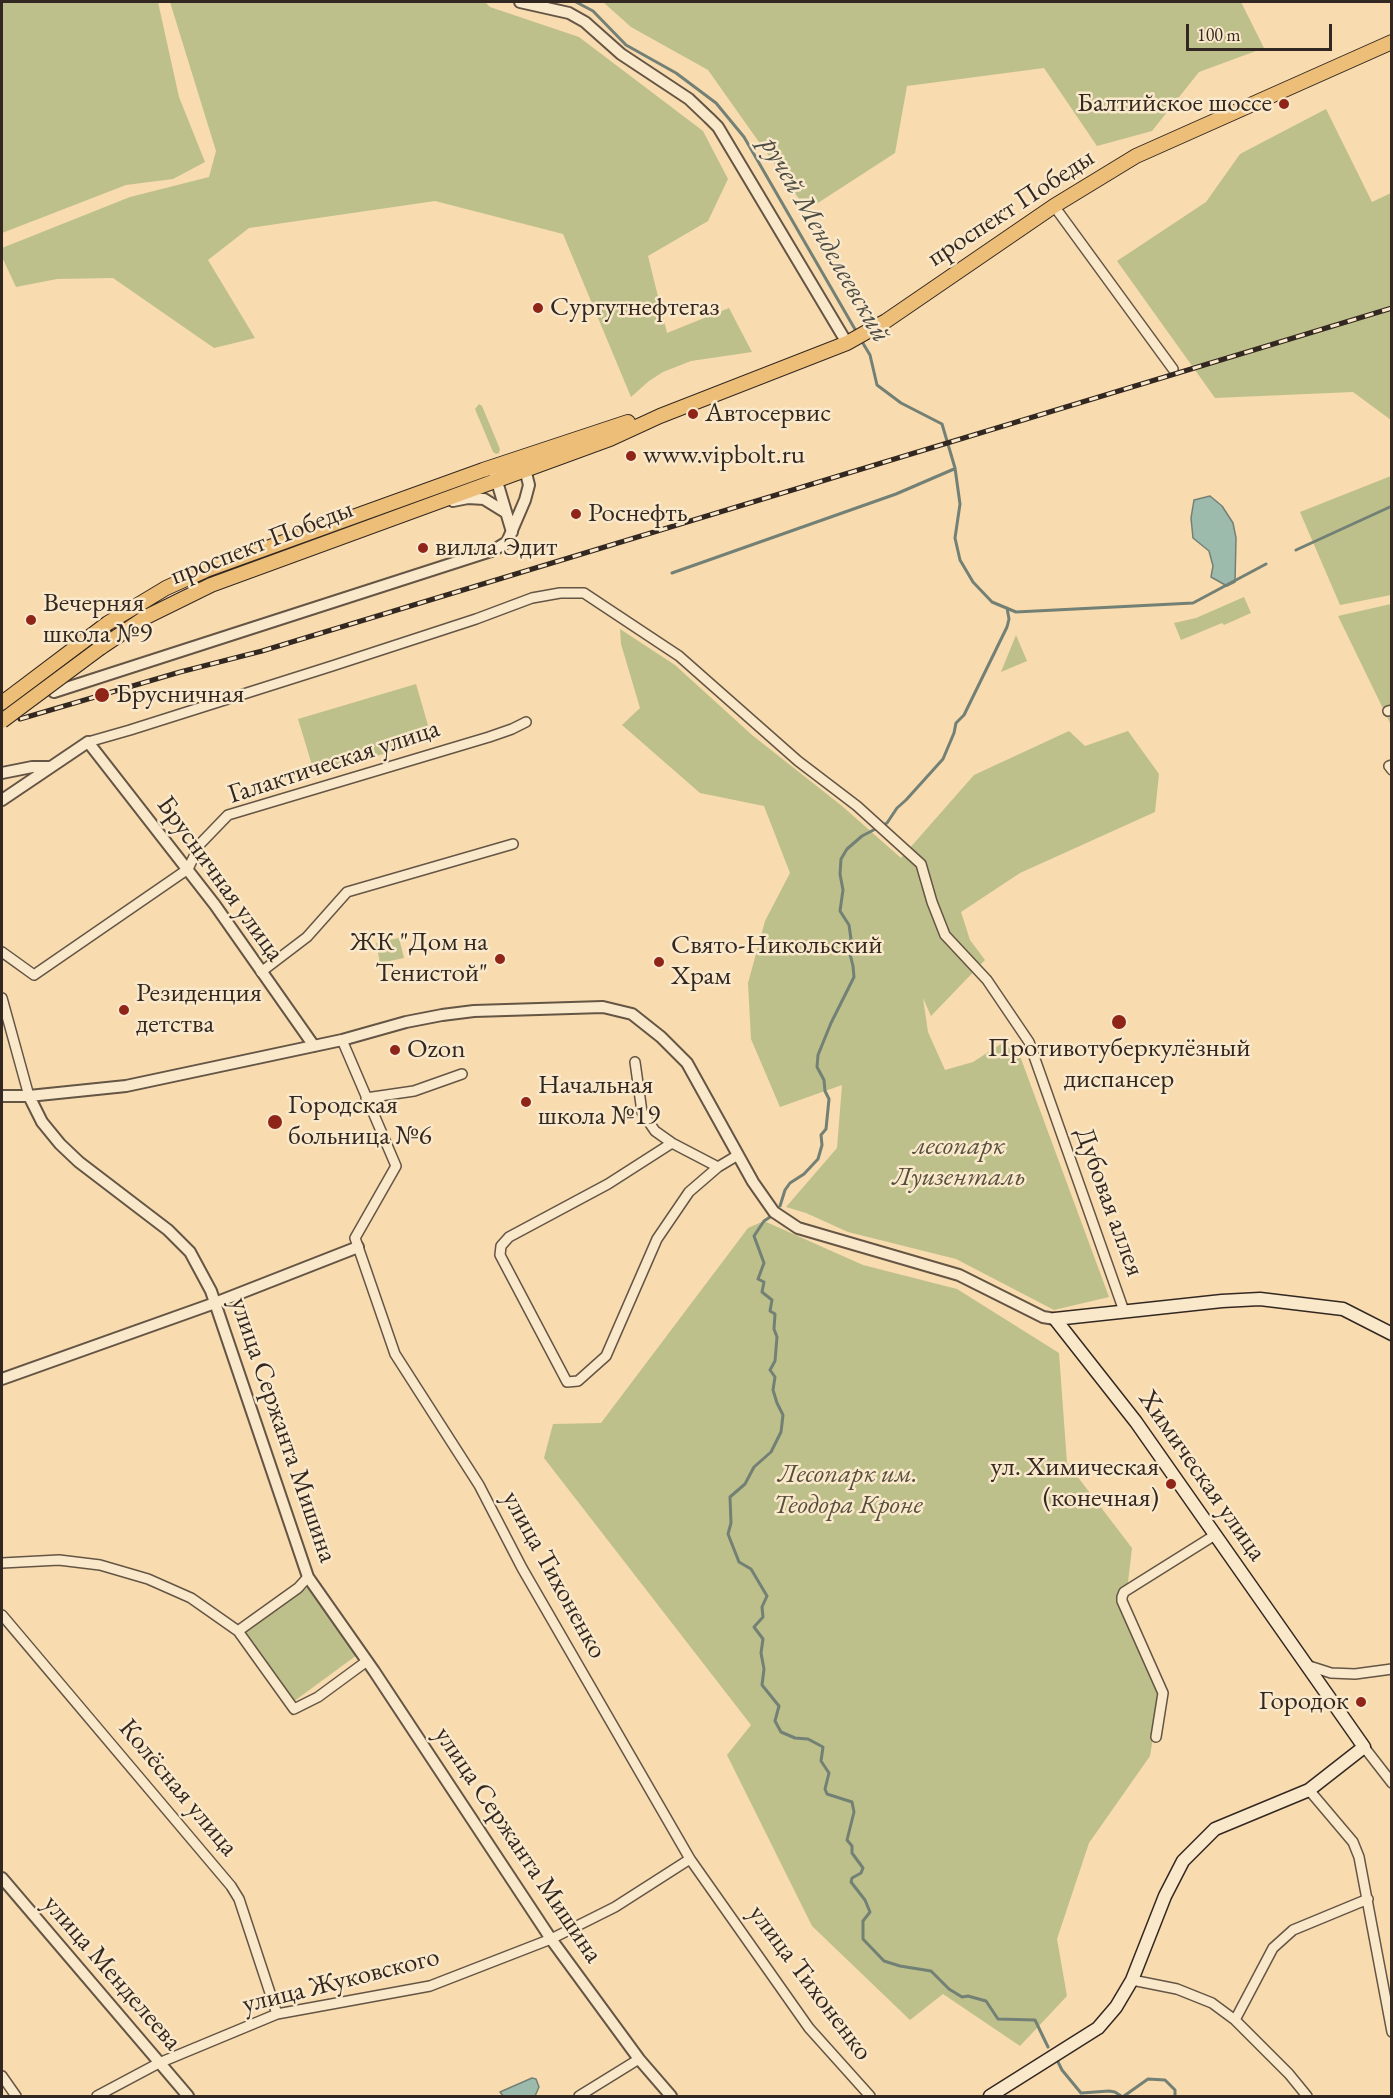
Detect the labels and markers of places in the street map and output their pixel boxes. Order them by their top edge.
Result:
place label: Балтийское шоссе [1077,88,1272,120]
marker: Балтийское шоссе [1277,97,1291,111]
place label: Сургутнефтегаз [550,292,720,324]
marker: Сургутнефтегаз [531,301,545,315]
place label: Автосервис [705,398,831,430]
marker: Автосервис [686,407,700,421]
place label: www.vipbolt.ru [643,440,805,472]
marker: www.vipbolt.ru [624,449,638,463]
place label: Роснефть [588,498,688,530]
marker: Роснефть [569,507,583,521]
place label: вилла Эдит [435,532,557,564]
marker: вилла Эдит [416,541,430,555]
place label: Вечерняя школа №9 [43,588,152,651]
marker: Вечерняя школа №9 [24,613,38,627]
place label: Брусничная [116,679,244,711]
marker: Брусничная [93,686,111,704]
place label: ЖК "Дом на Тенистой" [350,927,488,990]
place label: Свято-Никольский Храм [671,930,882,993]
marker: ЖК "Дом на Тенистой" [493,952,507,966]
marker: Свято-Никольский Храм [652,955,666,969]
place label: Резиденция детства [136,978,262,1041]
marker: Резиденция детства [117,1003,131,1017]
marker: Противотуберкулёзный диспансер [1110,1013,1128,1031]
place label: Противотуберкулёзный диспансер [988,1033,1250,1096]
place label: Ozon [407,1034,465,1066]
marker: Ozon [388,1043,402,1057]
place label: Начальная школа №19 [538,1070,660,1133]
place label: Городская больница №6 [288,1090,432,1153]
marker: Начальная школа №19 [519,1095,533,1109]
marker: Городская больница №6 [266,1113,284,1131]
place label: ул. Химическая (конечная) [990,1452,1159,1515]
marker: ул. Химическая (конечная) [1164,1477,1178,1491]
place label: Городок [1259,1686,1349,1718]
marker: Городок [1354,1695,1368,1709]

